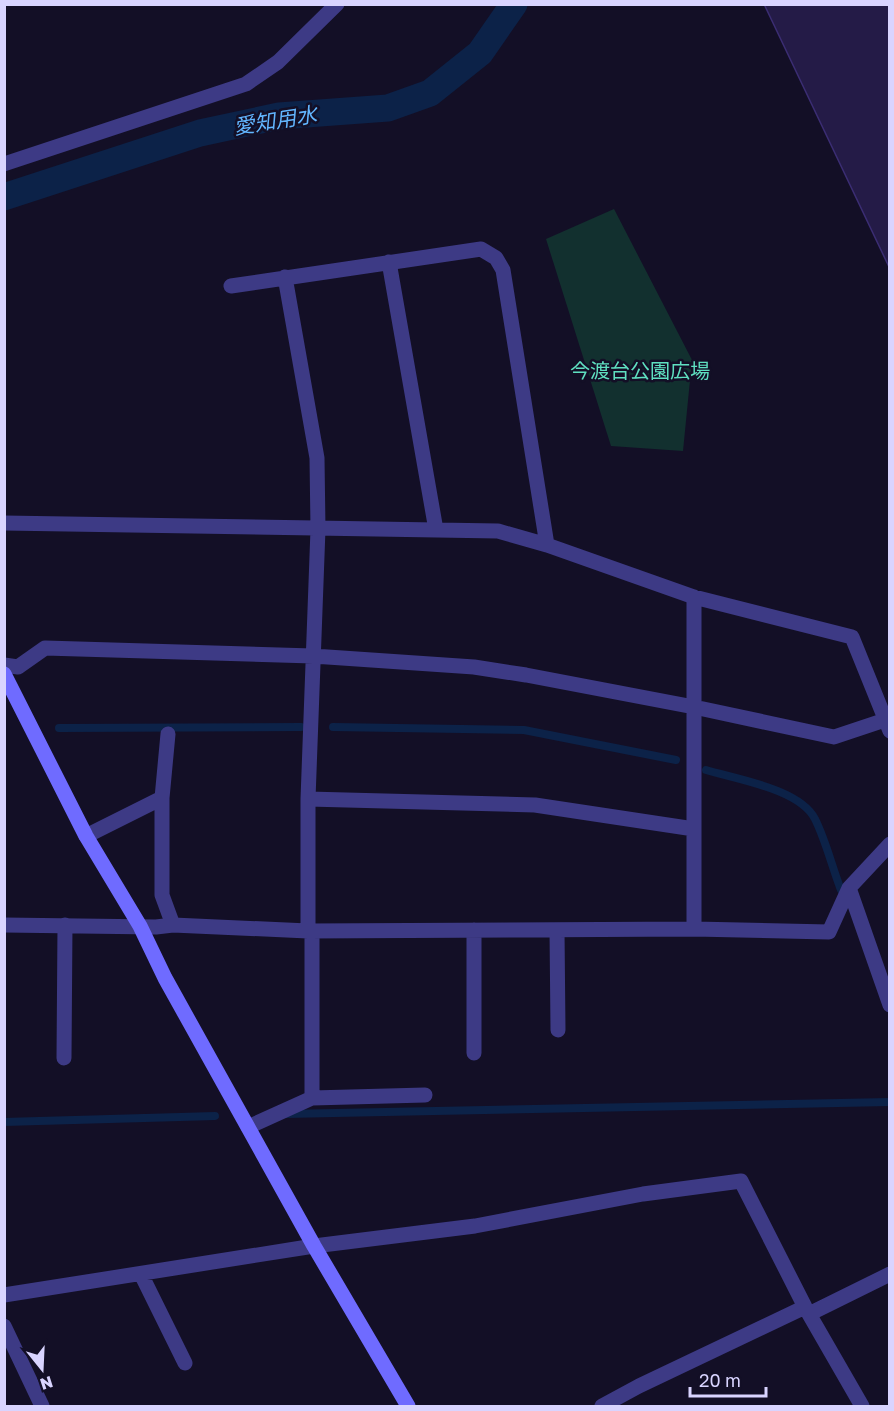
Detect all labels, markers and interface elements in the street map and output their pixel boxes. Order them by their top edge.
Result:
water label: 愛知用水 [231,100,320,139]
park label: 今渡台公園広場 [570,358,710,382]
north arrow [12,1339,72,1399]
scale bar [690,1360,766,1398]
text: 20 m [699,1369,741,1391]
text: N [38,1372,56,1395]

